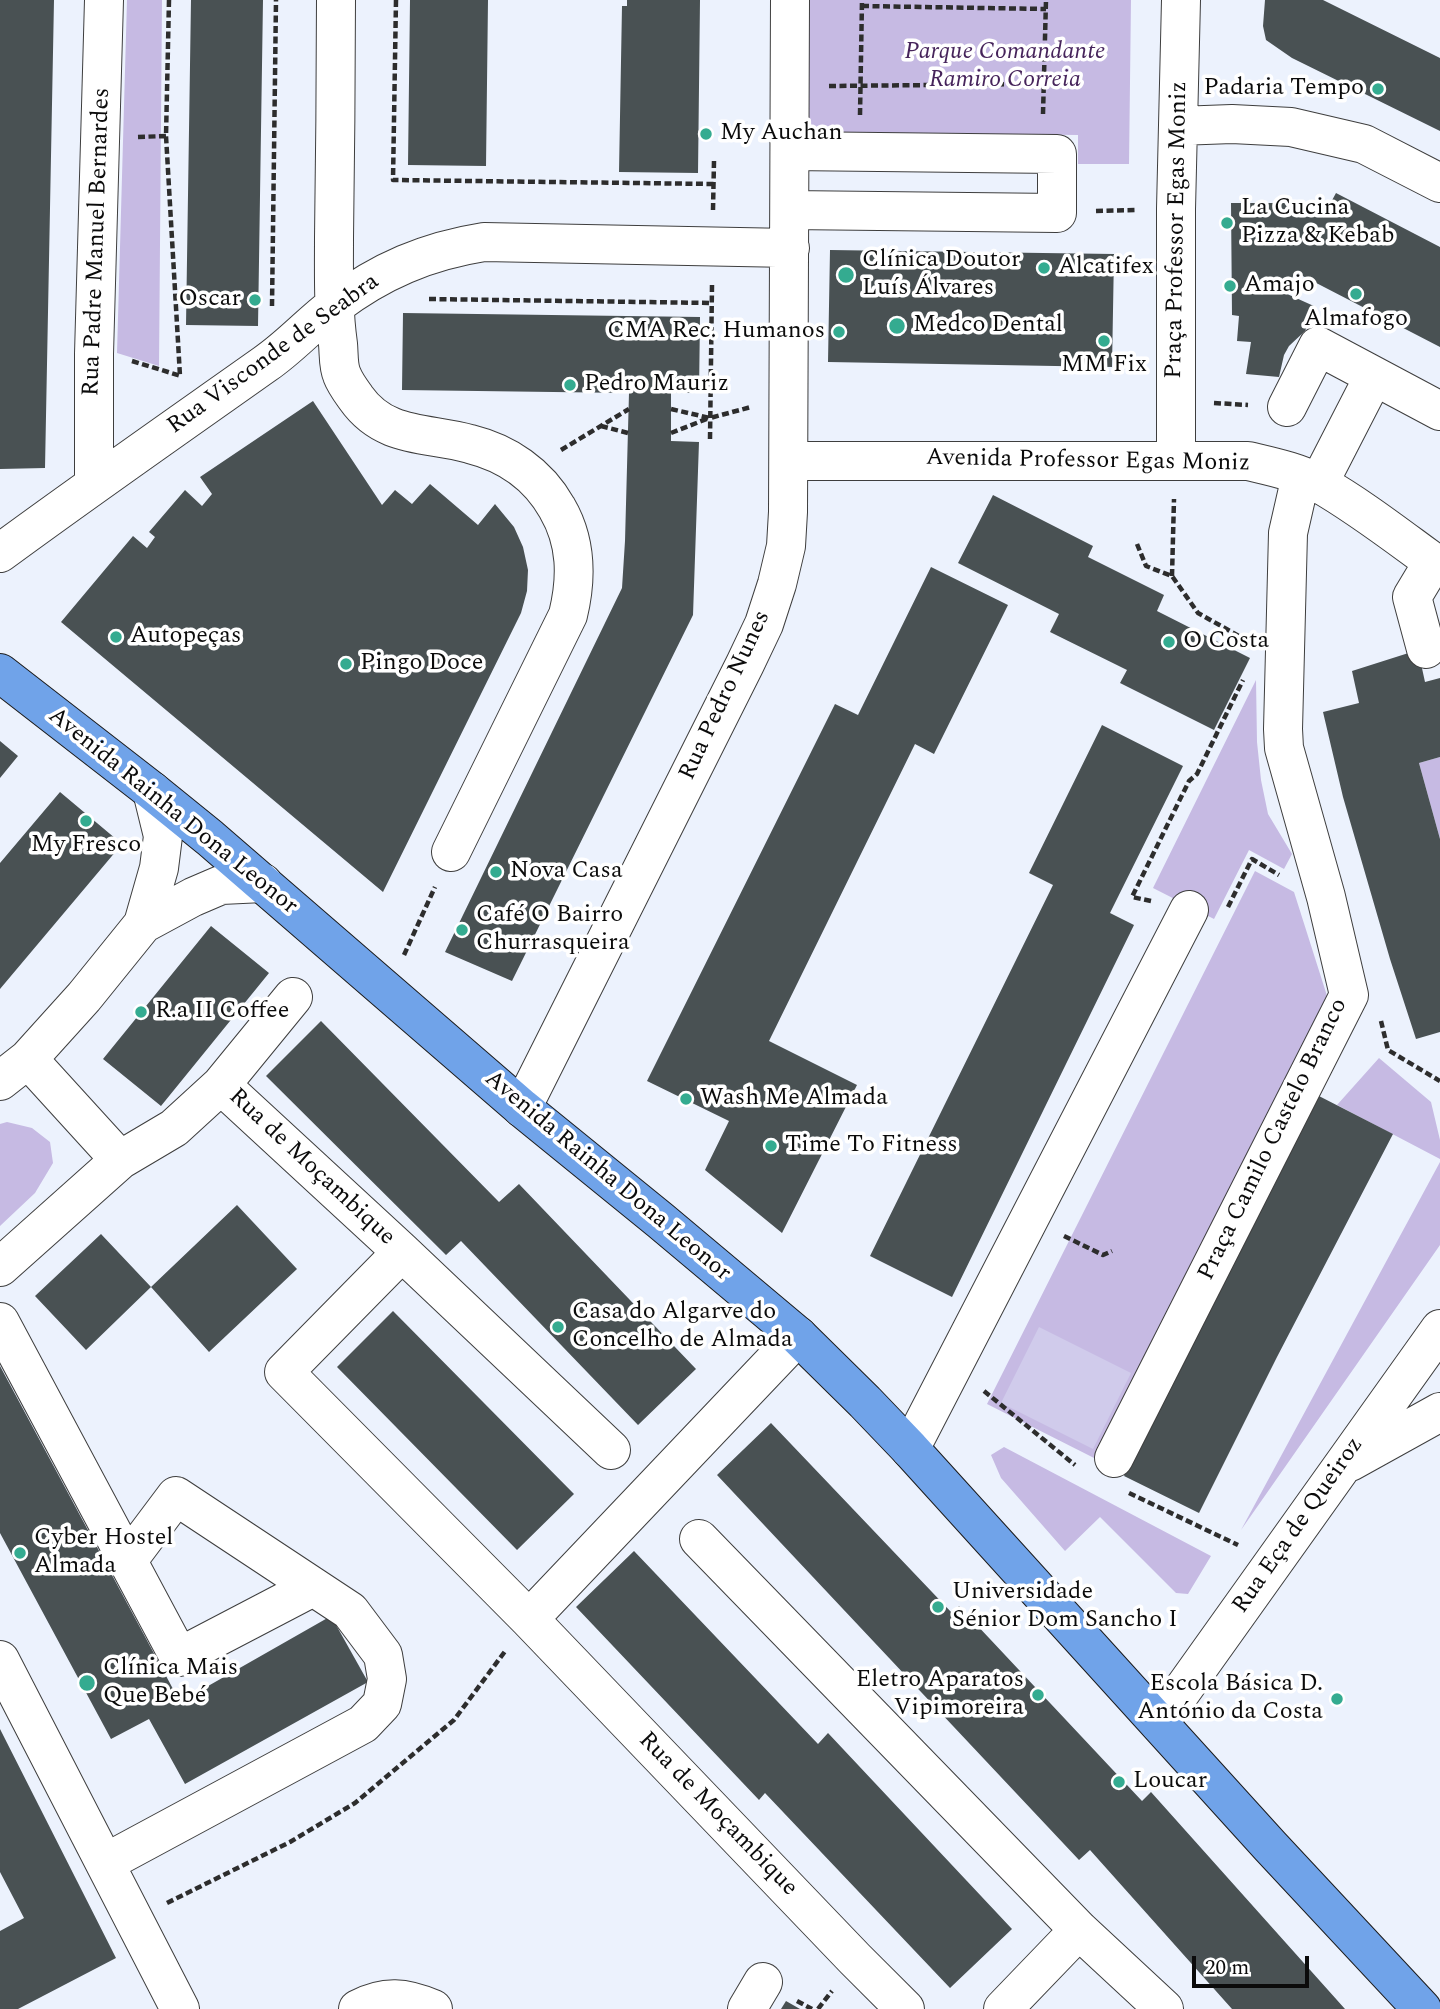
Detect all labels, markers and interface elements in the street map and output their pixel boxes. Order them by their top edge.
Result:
park label: Parque Comandante Ramiro Correia [905,39,1105,95]
place label: Padaria Tempo [1204,75,1364,103]
street label: Praça Professor Egas Moniz [1161,81,1195,379]
marker: Padaria Tempo [1370,81,1386,97]
street label: Rua Padre Manuel Bernardes [78,87,118,397]
place label: My Auchan [720,120,843,148]
marker: My Auchan [698,126,714,142]
place label: La Cucina Pizza & Kebab [1241,195,1394,251]
marker: La Cucina Pizza & Kebab [1219,215,1235,231]
place label: Clínica Doutor Luís Álvares [862,247,1021,303]
place label: Alcatifex [1058,254,1154,282]
marker: Alcatifex [1036,260,1052,276]
marker: Clínica Doutor Luís Álvares [836,265,856,285]
street label: Rua Visconde de Seabra [163,268,385,442]
place label: Amajo [1244,272,1315,300]
marker: Amajo [1222,278,1238,294]
place label: Oscar [179,286,241,314]
marker: Almafogo [1348,286,1364,302]
marker: Oscar [247,292,263,308]
place label: Almafogo [1304,306,1408,334]
place label: Medco Dental [913,312,1063,340]
marker: Medco Dental [887,316,907,336]
place label: CMA Rec. Humanos [607,318,825,346]
marker: CMA Rec. Humanos [831,324,847,340]
marker: MM Fix [1096,333,1112,349]
place label: MM Fix [1061,352,1147,380]
place label: Pedro Mauriz [584,371,729,399]
marker: Pedro Mauriz [562,377,578,393]
street label: Avenida Professor Egas Moniz [925,445,1251,479]
street label: Rua Pedro Nunes [674,607,778,785]
place label: Autopeças [130,623,241,651]
place label: O Costa [1183,628,1269,656]
marker: Autopeças [108,629,124,645]
marker: O Costa [1161,634,1177,650]
place label: Pingo Doce [360,650,483,678]
marker: Pingo Doce [338,656,354,672]
street label: Avenida Rainha Dona Leonor [41,702,303,922]
marker: My Fresco [78,813,94,829]
place label: My Fresco [31,832,141,860]
place label: Nova Casa [510,858,623,886]
marker: Nova Casa [488,864,504,880]
place label: Café O Bairro Churrasqueira [476,902,630,958]
marker: Café O Bairro Churrasqueira [454,922,470,938]
street label: Praça Camilo Castelo Branco [1193,994,1355,1286]
place label: R.a II Coffee [155,998,289,1026]
marker: R.a II Coffee [133,1004,149,1020]
street label: Avenida Rainha Dona Leonor [478,1065,736,1289]
street label: Rua de Moçambique [222,1083,400,1253]
place label: Wash Me Almada [700,1085,888,1113]
marker: Wash Me Almada [678,1091,694,1107]
place label: Time To Fitness [785,1132,958,1160]
marker: Time To Fitness [763,1138,779,1154]
place label: Casa do Algarve do Concelho de Almada [572,1299,793,1355]
marker: Casa do Algarve do Concelho de Almada [550,1319,566,1335]
street label: Rua Eça de Queiroz [1227,1432,1371,1620]
place label: Cyber Hostel Almada [34,1525,173,1581]
marker: Cyber Hostel Almada [12,1545,28,1561]
place label: Universidade Sénior Dom Sancho I [952,1579,1178,1635]
marker: Universidade Sénior Dom Sancho I [930,1599,946,1615]
place label: Clínica Mais Que Bebé [103,1655,238,1711]
place label: Eletro Aparatos Vipimoreira [856,1667,1024,1723]
place label: Escola Básica D. António da Costa [1137,1671,1323,1727]
marker: Clínica Mais Que Bebé [77,1673,97,1693]
marker: Eletro Aparatos Vipimoreira [1030,1687,1046,1703]
marker: Escola Básica D. António da Costa [1329,1691,1345,1707]
street label: Rua de Moçambique [631,1727,803,1903]
place label: Loucar [1133,1768,1207,1796]
marker: Loucar [1111,1774,1127,1790]
scale bar [1195,1942,1312,1986]
text: 20 m [1205,1952,1249,1984]

